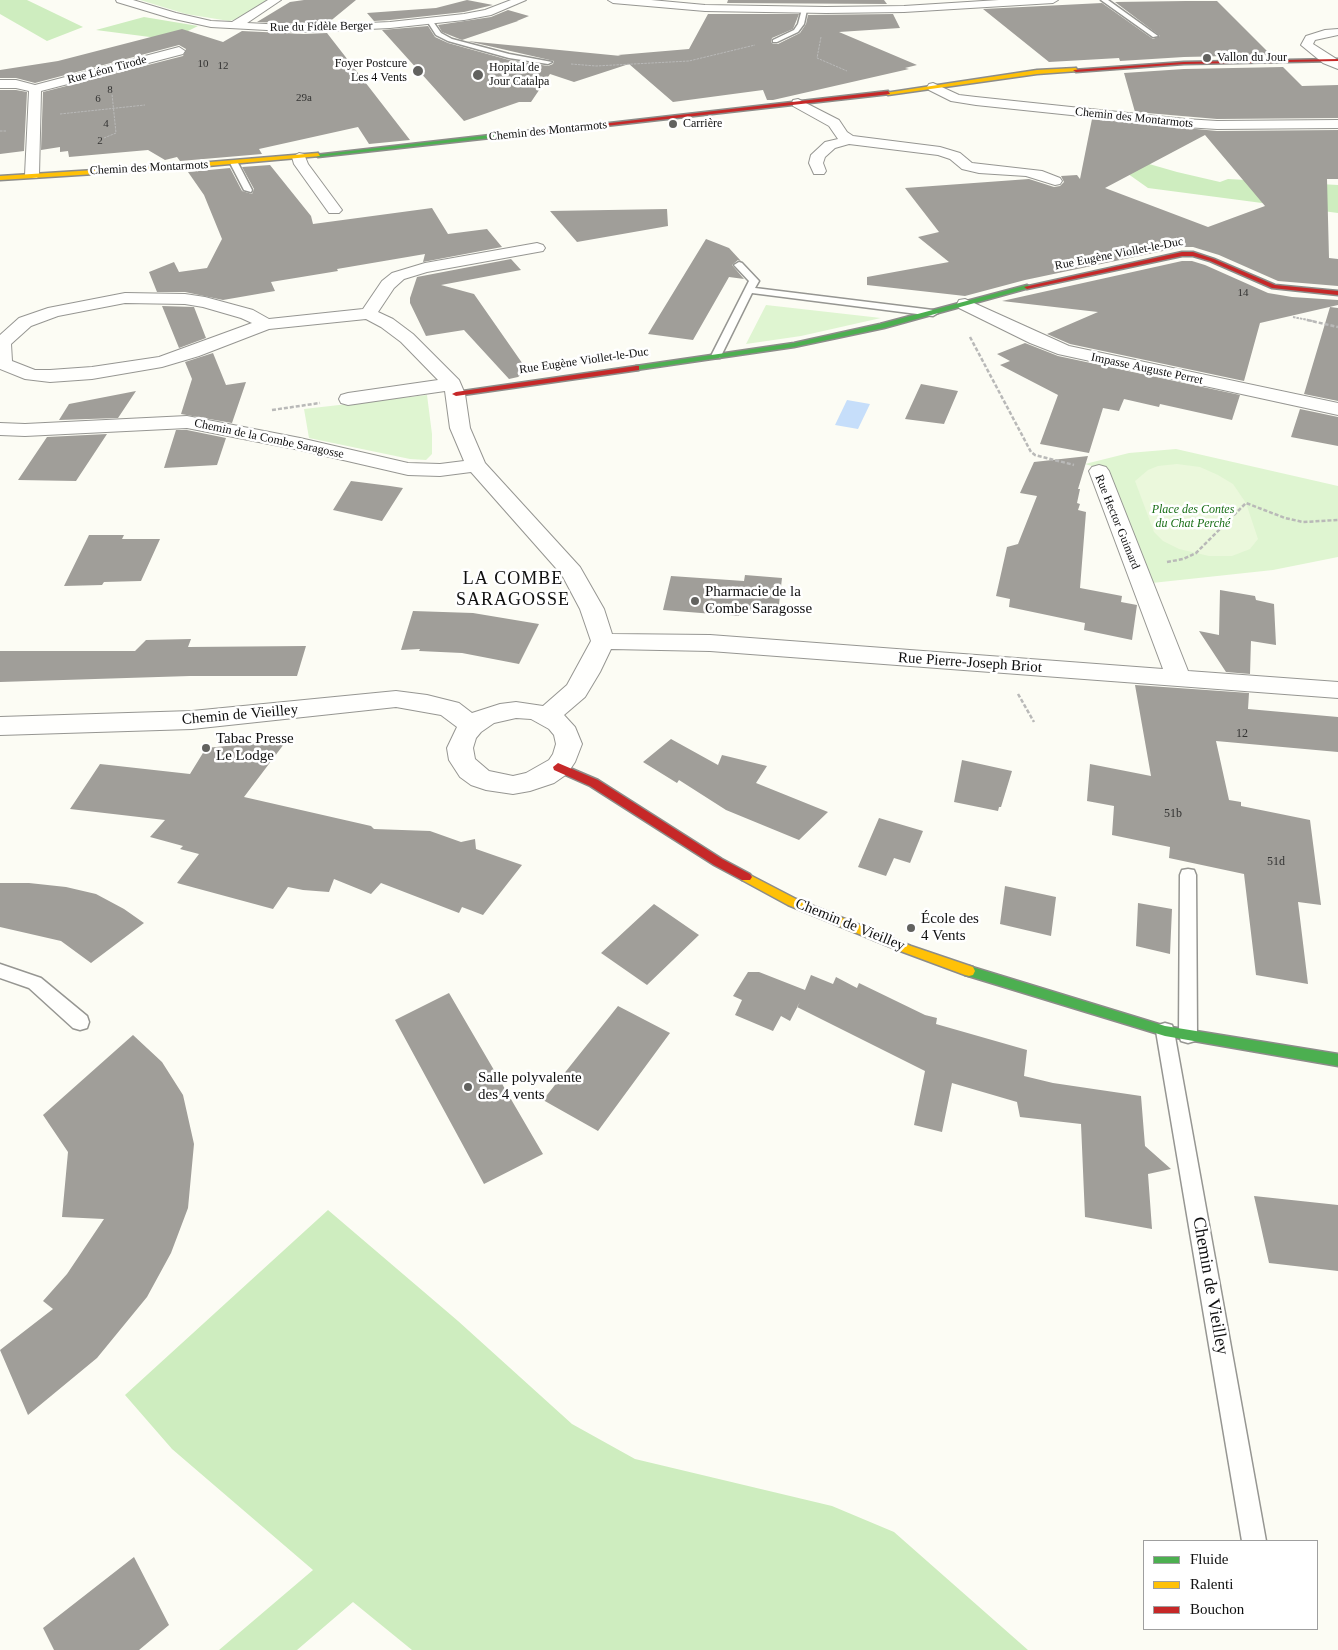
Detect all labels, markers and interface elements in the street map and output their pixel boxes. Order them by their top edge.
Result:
street label: Rue du Fidèle Berger [270,19,372,35]
place label: Vallon du Jour [1217,51,1287,65]
street label: Rue Léon Tirode [66,52,148,88]
marker: Vallon du Jour [1201,52,1213,64]
house number: 10 [198,57,208,71]
place label: Foyer Postcure Les 4 Vents [335,57,407,85]
house number: 12 [218,59,228,73]
place label: Hopital de Jour Catalpa [489,61,549,89]
marker: Foyer Postcure Les 4 Vents [411,64,425,78]
marker: Hopital de Jour Catalpa [471,68,485,82]
house number: 8 [107,83,113,97]
house number: 29a [296,91,312,105]
house number: 6 [95,92,101,106]
street label: Chemin des Montarmots [1074,105,1194,131]
house number: 4 [103,117,109,131]
place label: Carrière [683,117,722,131]
street label: Chemin des Montarmots [488,118,608,144]
marker: Carrière [667,118,679,130]
house number: 2 [97,134,103,148]
street label: Chemin des Montarmots [89,158,209,178]
street label: Rue Eugène Viollet-le-Duc [1054,234,1184,274]
house number: 14 [1238,286,1248,300]
street label: Rue Eugène Viollet-le-Duc [518,345,650,377]
street label: Impasse Auguste Perret [1090,350,1204,388]
street label: Chemin de la Combe Saragosse [193,416,345,462]
street label: Rue Hector Guimard [1091,473,1143,571]
park label: Place des Contes du Chat Perché [1152,503,1234,531]
district label: LA COMBE SARAGOSSE [455,568,571,610]
place label: Pharmacie de la Combe Saragosse [705,583,812,618]
marker: Pharmacie de la Combe Saragosse [689,595,701,607]
street label: Rue Pierre-Joseph Briot [897,649,1043,677]
street label: Chemin de Vieilley [181,701,299,729]
house number: 12 [1236,727,1248,741]
place label: Tabac Presse Le Lodge [216,730,294,765]
marker: Tabac Presse Le Lodge [200,742,212,754]
house number: 51b [1164,807,1182,821]
house number: 51d [1267,855,1285,869]
street label: Chemin de Vieilley [793,895,907,955]
place label: École des 4 Vents [921,910,979,945]
marker: École des 4 Vents [905,922,917,934]
place label: Salle polyvalente des 4 vents [478,1069,582,1104]
marker: Salle polyvalente des 4 vents [462,1081,474,1093]
street label: Chemin de Vieilley [1187,1215,1233,1357]
legend [1143,1540,1318,1630]
text: Fluide [1190,1551,1228,1567]
text: Ralenti [1190,1576,1233,1592]
text: Bouchon [1190,1601,1244,1617]

